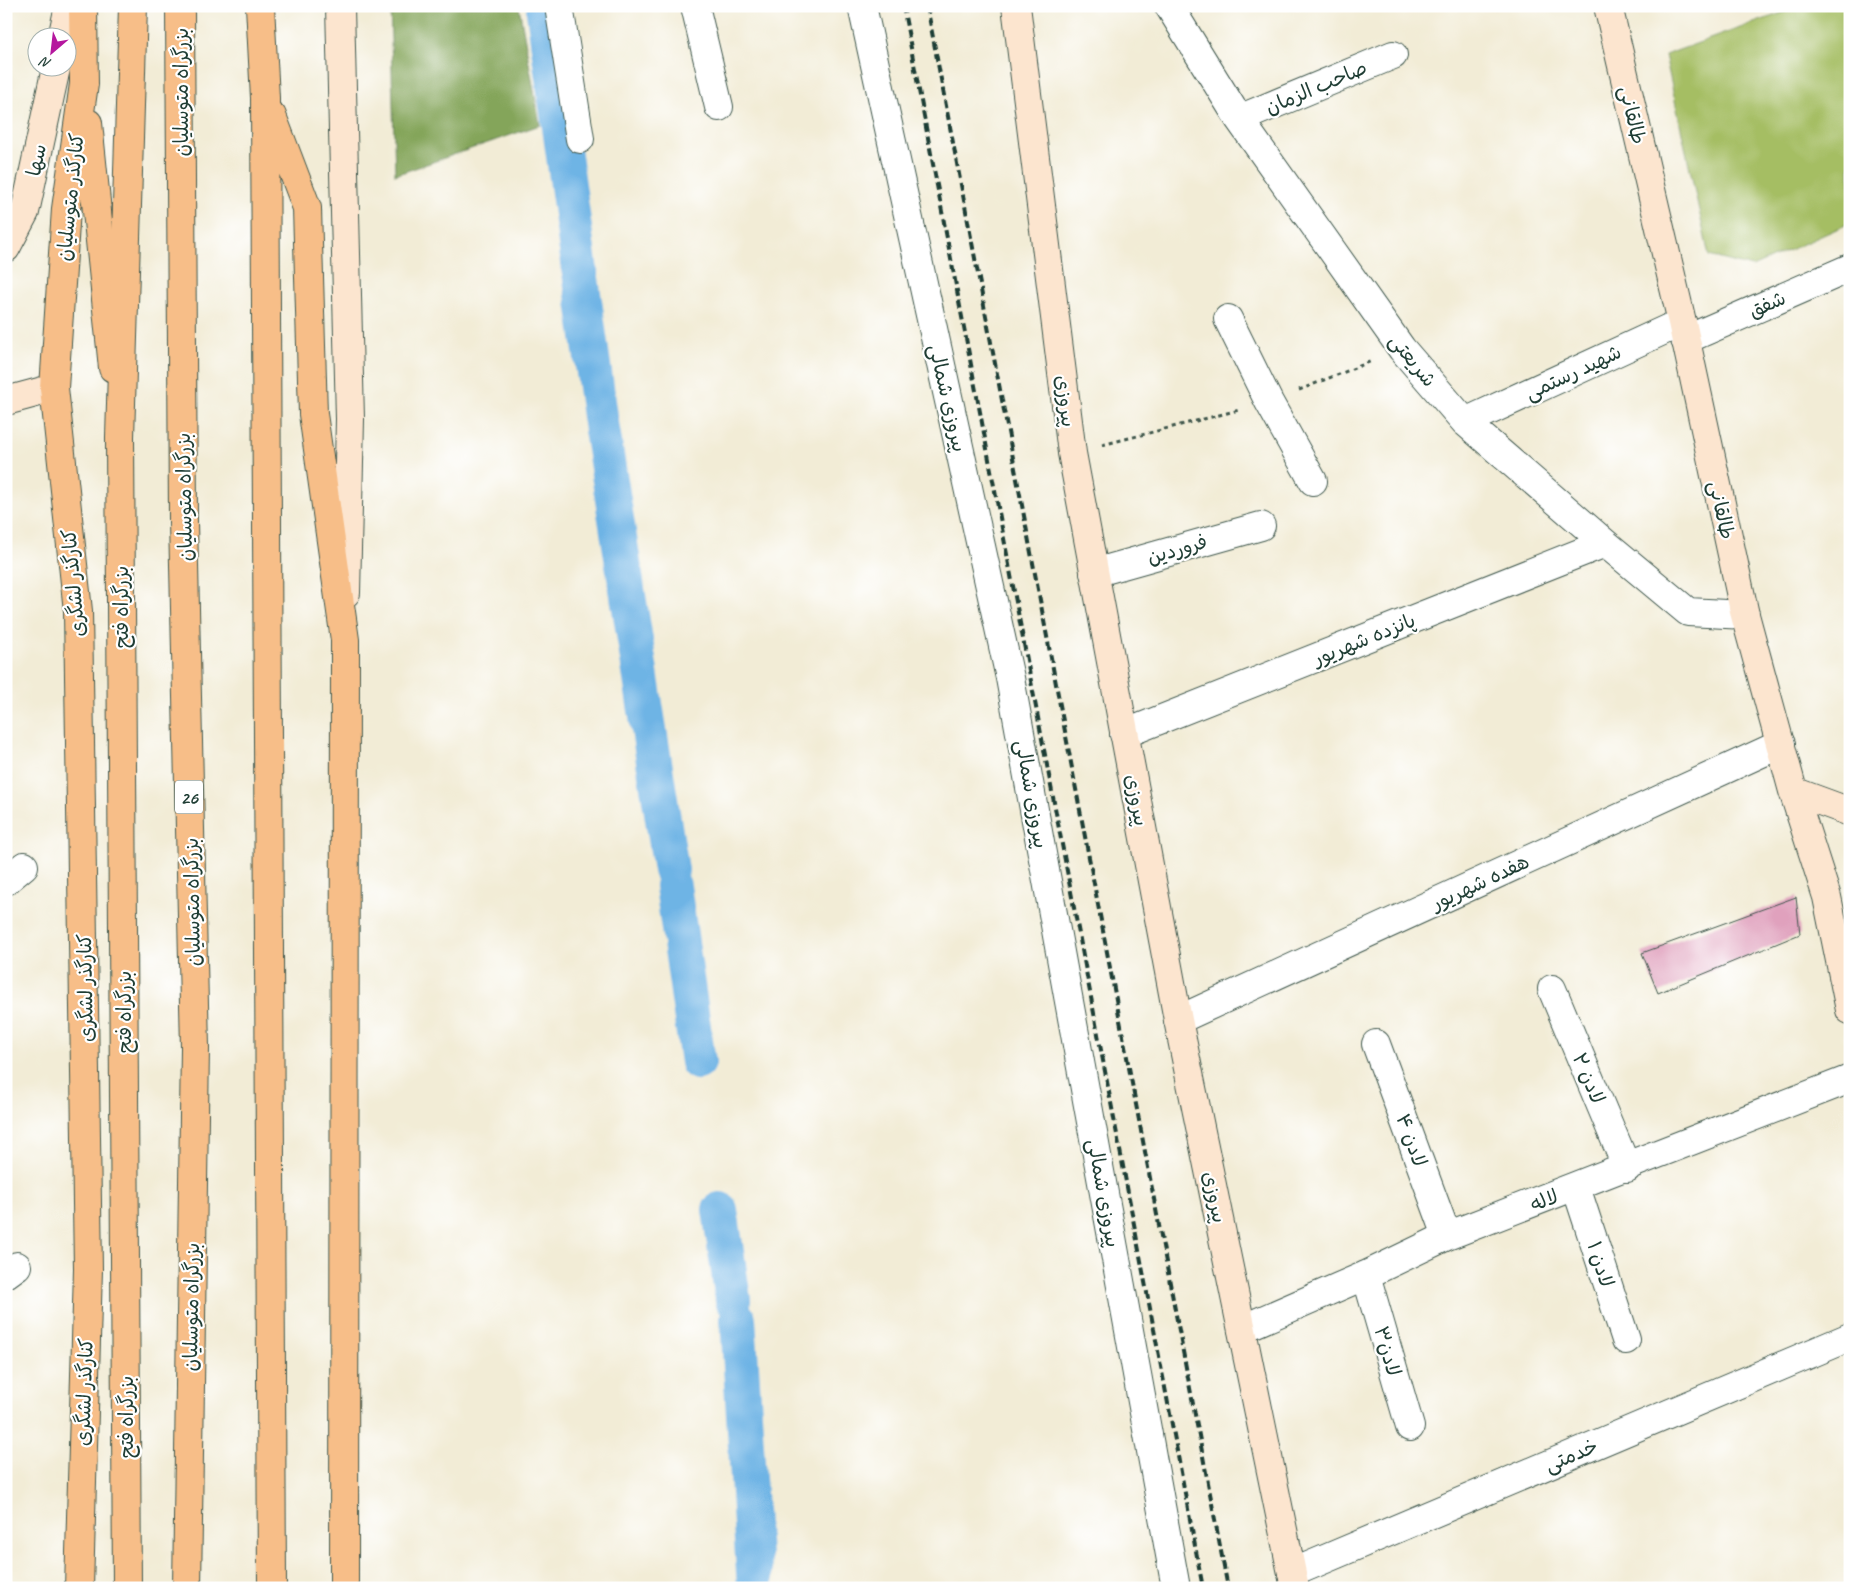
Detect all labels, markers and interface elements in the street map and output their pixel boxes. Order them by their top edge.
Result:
north arrow [28,28,78,78]
street label: بزرگراه متوسلیان [169,28,194,156]
text: N [36,52,54,73]
street label: صاحب الزمان [1262,55,1371,120]
street label: طالقانی [1614,83,1651,147]
street label: کنارگذر متوسلیان [51,132,90,262]
street label: سها [21,142,52,179]
street label: شفق [1745,285,1790,324]
street label: شریعتی [1384,329,1442,392]
street label: شهید رستمی [1521,339,1625,406]
street label: پیروزی شمالی [923,342,972,454]
street label: پیروزی [1050,374,1081,428]
street label: بزرگراه متوسلیان [171,432,198,562]
street label: طالقانی [1703,478,1740,542]
street label: کنارگذر لشگری [56,528,91,638]
street label: فروردین [1144,529,1210,570]
street label: بزرگراه فتح [109,566,135,648]
street label: پانزده شهریور [1307,608,1419,672]
street label: پیروزی شمالی [1010,738,1053,850]
street label: پیروزی [1119,772,1154,828]
road number: 26 [175,780,203,814]
street label: بزرگراه متوسلیان [179,837,206,967]
street label: هفده شهریور [1426,849,1533,917]
street label: کنارگذر لشگری [72,934,99,1042]
street label: بزرگراه فتح [112,971,138,1053]
street label: لادن ۲ [1567,1049,1610,1107]
street label: لادن ۴ [1390,1110,1433,1170]
street label: پیروزی شمالی [1082,1137,1125,1249]
street label: پیروزی [1197,1169,1232,1225]
street label: لاله [1527,1184,1562,1217]
street label: لادن ۱ [1581,1238,1620,1290]
street label: بزرگراه متوسلیان [178,1242,205,1372]
street label: لادن۳ [1368,1323,1407,1379]
street label: کنارگذر لشگری [70,1338,99,1447]
street label: بزرگراه فتح [114,1376,140,1458]
street label: خدمتی [1541,1433,1602,1478]

